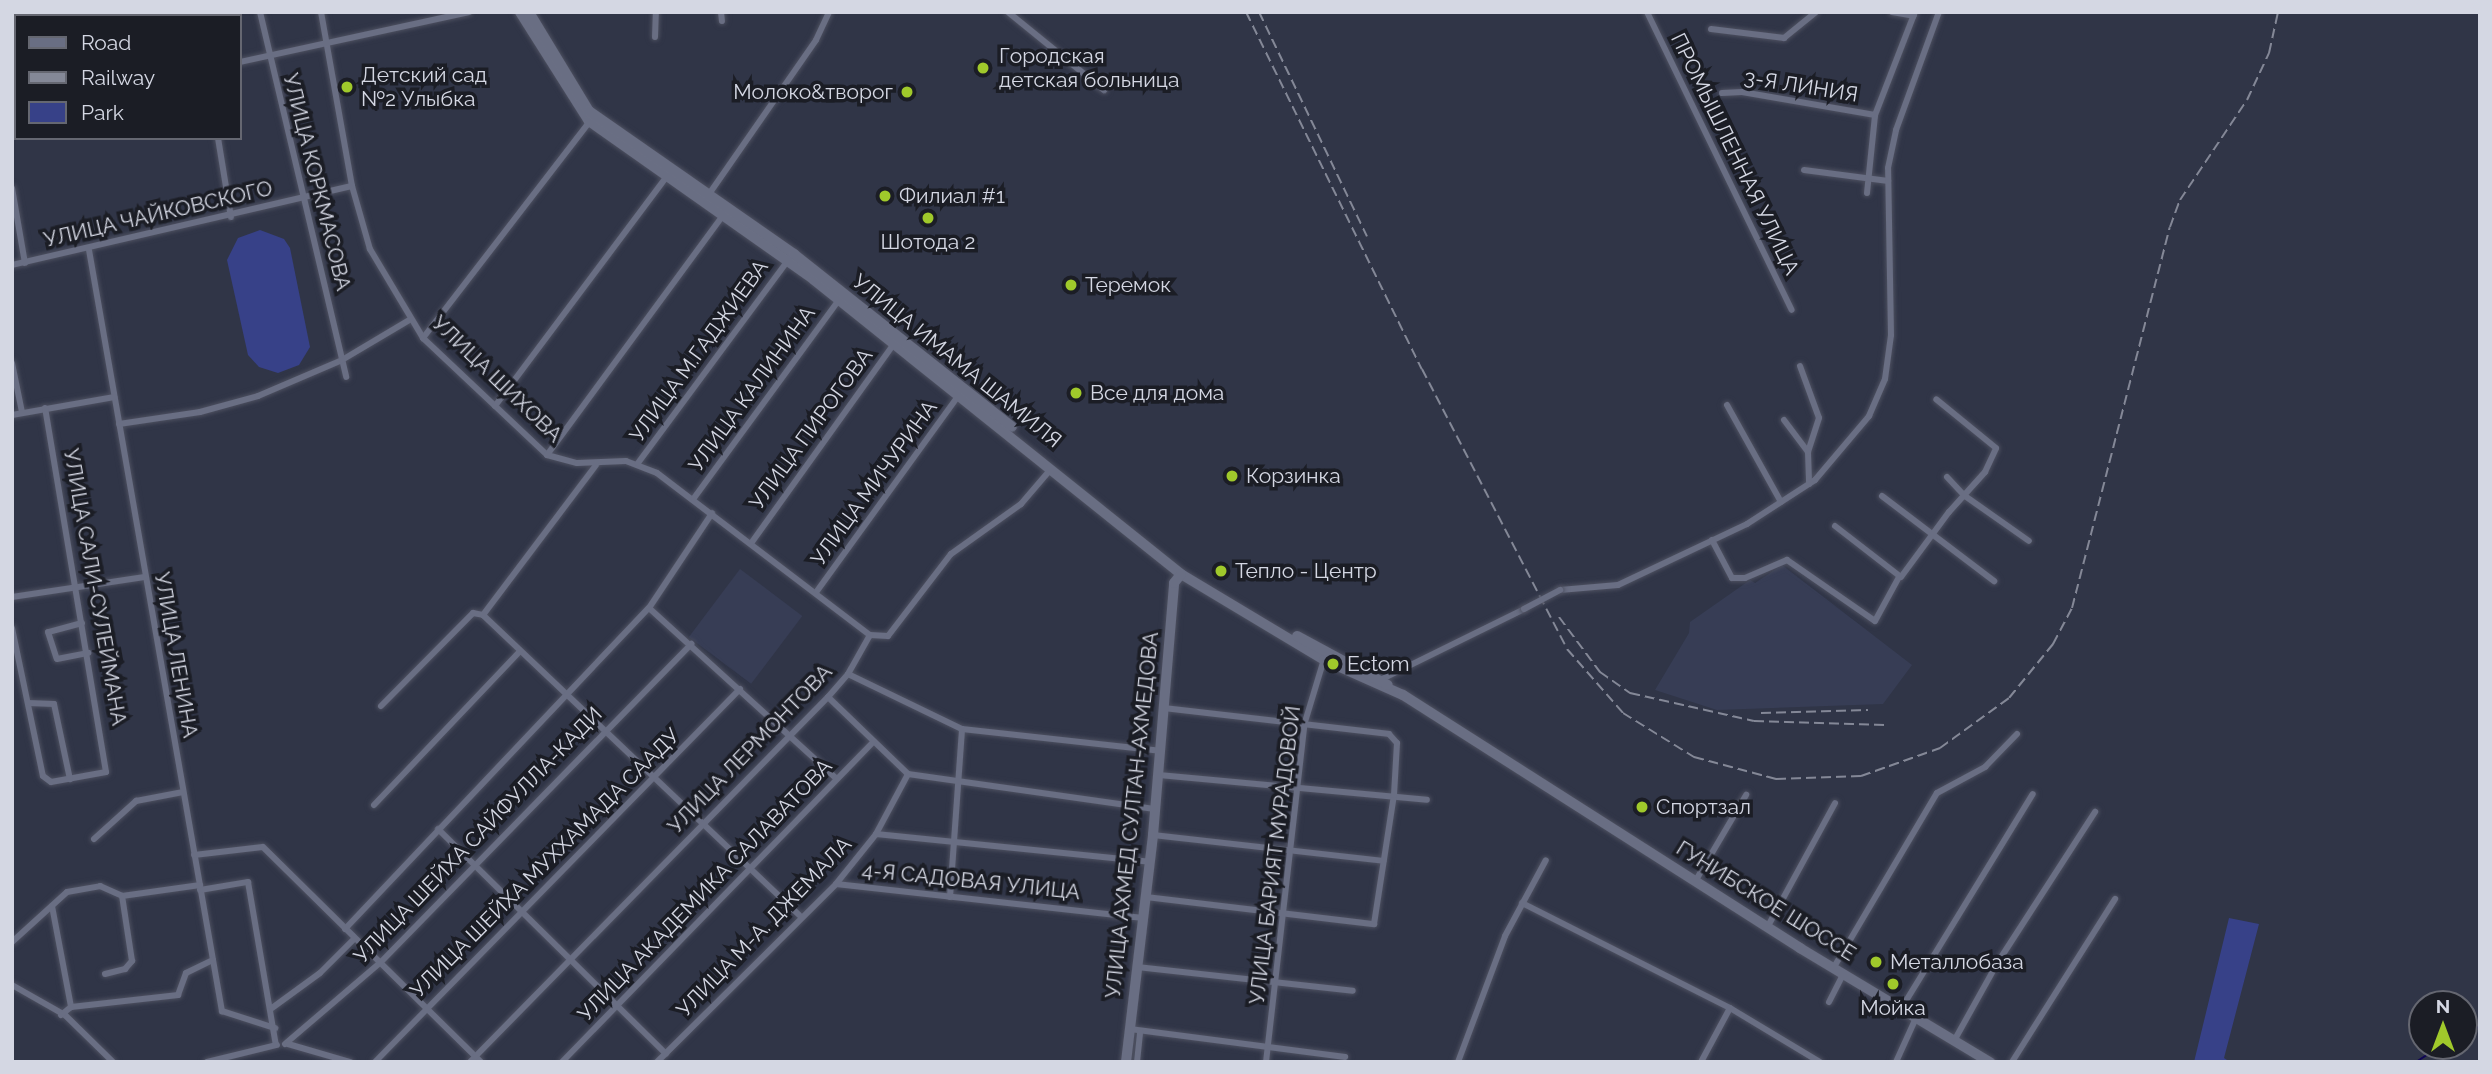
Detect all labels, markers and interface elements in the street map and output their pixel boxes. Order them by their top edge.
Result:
legend [14,14,242,140]
street label: ПРОМЫШЛЕННАЯ УЛИЦА [1665,29,1805,279]
text: Road [81,30,131,55]
place label: Городская детская больница [999,43,1179,93]
marker: Городская детская больница [973,58,993,78]
place label: Детский сад №2 Улыбка [361,62,487,112]
text: Railway [81,65,155,90]
street label: 3-Я ЛИНИЯ [1742,65,1860,107]
street label: УЛИЦА КОРКМАСОВА [278,70,356,294]
marker: Детский сад №2 Улыбка [339,79,355,95]
place label: Молоко&творог [733,79,893,105]
marker: Молоко&творог [899,84,915,100]
text: Park [81,100,124,125]
street label: УЛИЦА ЧАЙКОВСКОГО [41,175,275,253]
place label: Филиал #1 [899,183,1005,209]
marker: Филиал #1 [877,188,893,204]
marker: Шотода 2 [920,210,936,226]
place label: Шотода 2 [881,229,975,255]
street label: УЛИЦА М.ГАДЖИЕВА [624,255,774,447]
street label: УЛИЦА ИМАМА ШАМИЛЯ [847,269,1067,453]
place label: Теремок [1085,272,1171,298]
marker: Теремок [1063,277,1079,293]
street label: УЛИЦА КАЛИНИНА [683,301,821,477]
street label: УЛИЦА ШИХОВА [426,310,568,448]
street label: УЛИЦА ПИРОГОВА [744,343,878,515]
place label: Все для дома [1090,380,1224,406]
marker: Все для дома [1068,385,1084,401]
street label: УЛИЦА МИЧУРИНА [805,395,943,571]
street label: УЛИЦА САЛИ-СУЛЕЙМАНА [58,446,132,728]
place label: Корзинка [1246,463,1341,489]
marker: Корзинка [1224,468,1240,484]
place label: Тепло - Центр [1235,558,1377,584]
marker: Тепло - Центр [1213,563,1229,579]
street label: УЛИЦА ЛЕНИНА [149,570,203,740]
street label: УЛИЦА АХМЕД СУЛТАН-АХМЕДОВА [1100,630,1164,1000]
place label: Ectom [1347,651,1410,677]
marker: Ectom [1325,656,1341,672]
street label: УЛИЦА ЛЕРМОНТОВА [662,659,838,839]
street label: УЛИЦА ШЕЙХА САЙФУЛЛА-КАДИ [348,701,608,969]
street label: УЛИЦА БАРИЯТ МУРАДОВОЙ [1244,704,1306,1006]
street label: УЛИЦА ШЕЙХА МУХХАМАДА СААДУ [405,723,685,1003]
street label: УЛИЦА АКАДЕМИКА САЛАВАТОВА [572,753,838,1027]
place label: Спортзал [1656,794,1751,820]
marker: Спортзал [1634,799,1650,815]
street label: УЛИЦА М-А. ДЖЕМАЛА [671,832,857,1022]
street label: ГУНИБСКОЕ ШОССЕ [1672,835,1860,967]
street label: 4-Я САДОВАЯ УЛИЦА [861,857,1081,905]
place label: Металлобаза [1890,949,2024,975]
marker: Металлобаза [1868,954,1884,970]
marker: Мойка [1885,976,1901,992]
north arrow [2408,990,2478,1060]
place label: Мойка [1860,995,1926,1021]
text: N [2436,995,2450,1017]

